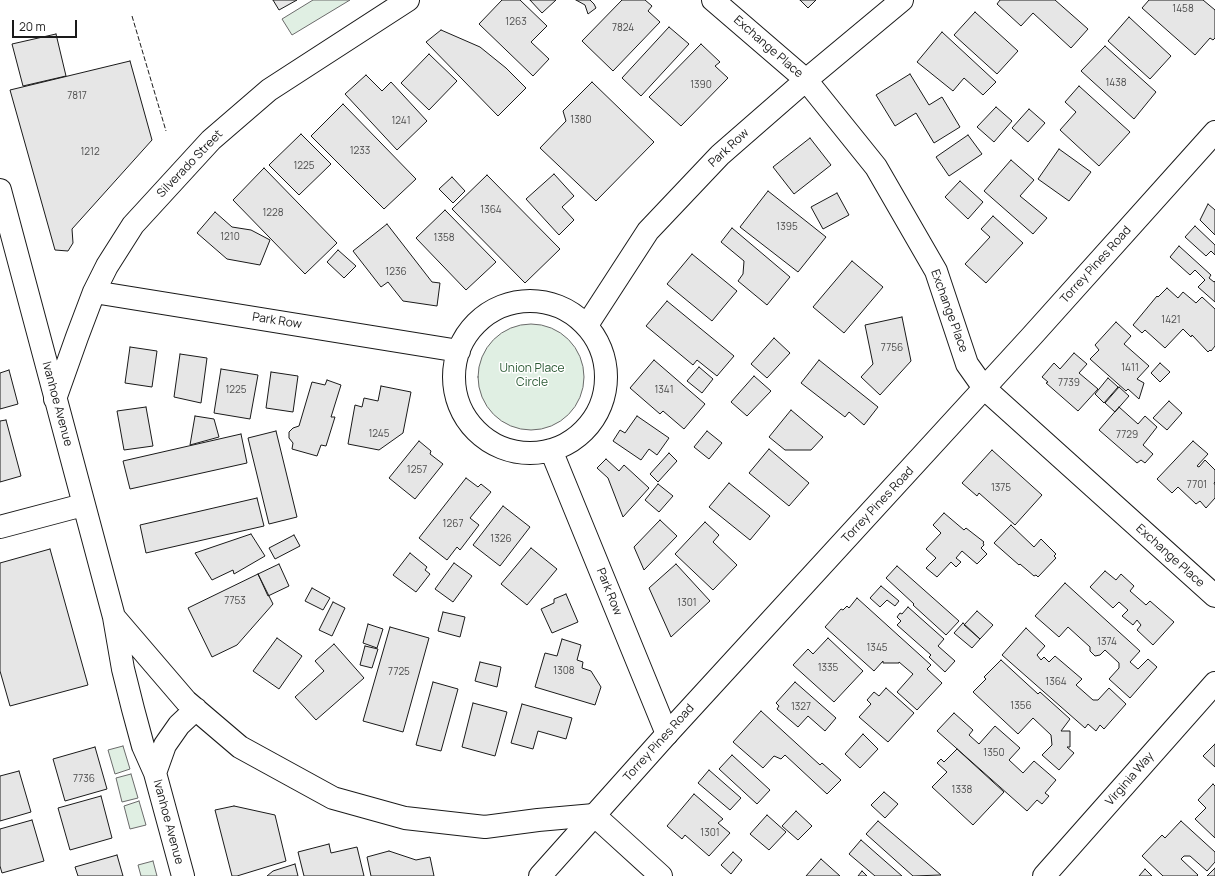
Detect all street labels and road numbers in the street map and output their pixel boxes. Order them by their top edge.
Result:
street label: Exchange Place [730,13,806,81]
street label: Park Row [706,126,752,170]
street label: Silverado Street [154,127,226,201]
street label: Torrey Pines Road [1058,223,1134,307]
street label: Exchange Place [927,268,971,354]
street label: Park Row [251,310,303,332]
street label: Ivanhoe Avenue [39,360,75,448]
street label: Torrey Pines Road [839,464,917,546]
street label: Exchange Place [1133,521,1207,591]
street label: Park Row [593,566,625,618]
street label: Torrey Pines Road [621,701,697,785]
street label: Virginia Way [1103,749,1157,809]
street label: Ivanhoe Avenue [150,778,186,866]

